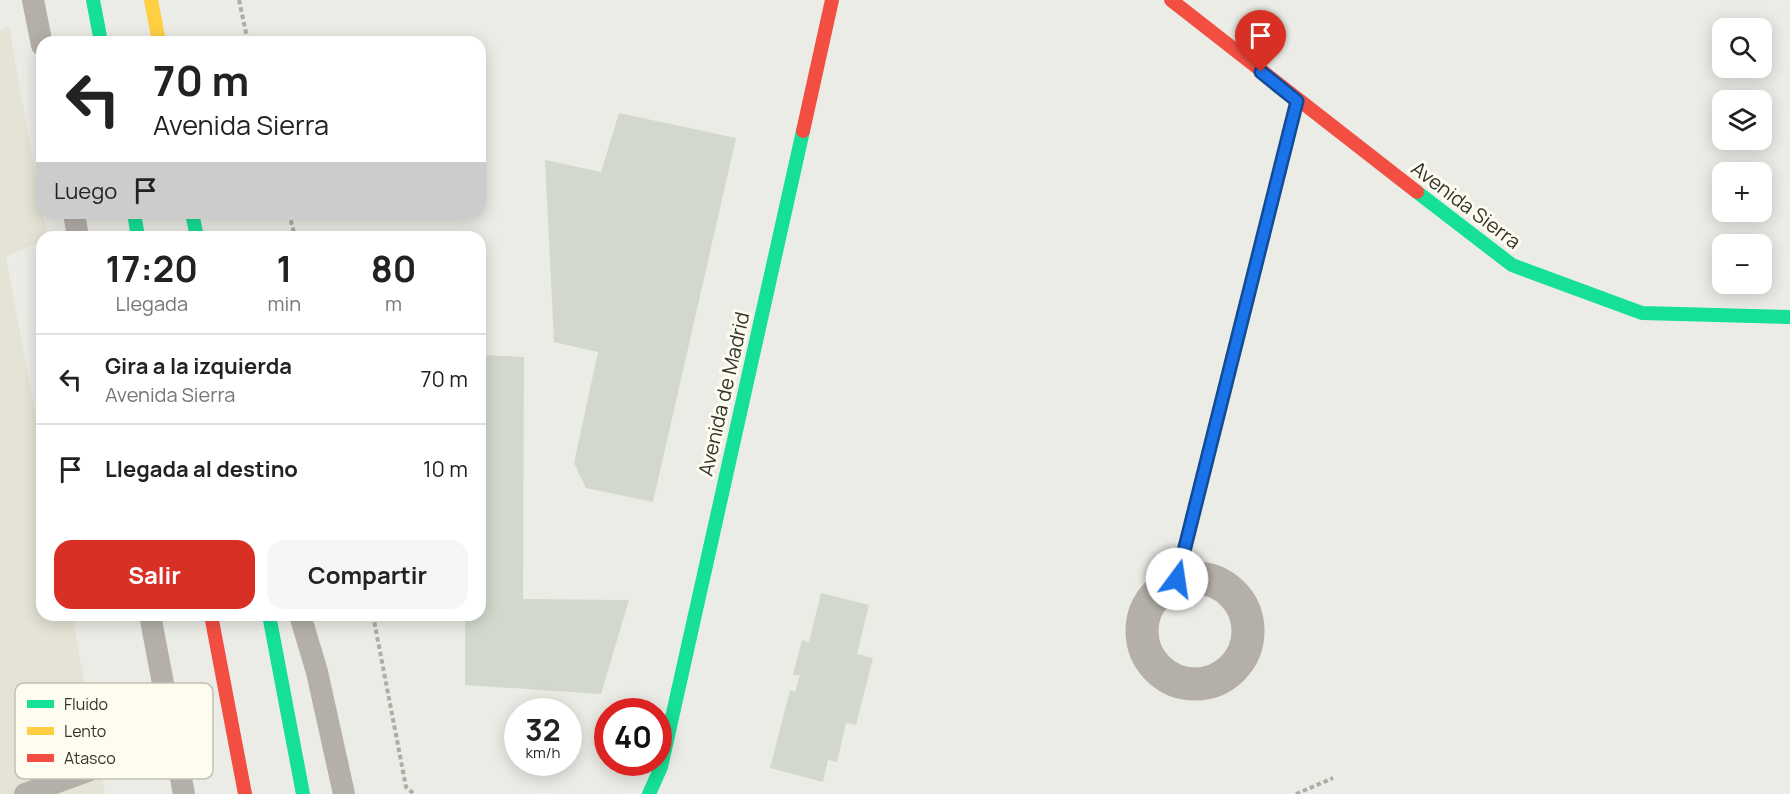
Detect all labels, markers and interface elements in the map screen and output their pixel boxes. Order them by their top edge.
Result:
pin [1235,10,1286,72]
map controls [1712,18,1772,294]
button: search [1712,18,1772,78]
icon: arrive [1244,19,1277,52]
text: 70 m [153,51,249,109]
icon: left [54,60,132,138]
button: layers [1712,90,1772,150]
text: Avenida Sierra [153,106,329,143]
street label: Avenida Sierra [1406,155,1526,255]
button: + [1712,162,1772,222]
icon: arrive [129,174,162,207]
text: Luego [54,176,117,206]
button: − [1712,234,1772,294]
text: 17:20 [106,244,198,293]
text: 1 [276,244,292,293]
text: 80 [371,244,416,293]
text: Llegada [116,290,188,317]
text: min [268,290,301,317]
text: m [385,290,402,317]
street label: Avenida de Madrid [692,309,756,479]
text: Gira a la izquierda [105,351,292,381]
icon: left [54,363,87,396]
text: 70 m [420,364,468,394]
text: Avenida Sierra [105,381,235,408]
icon: arrive [54,453,87,486]
text: Llegada al destino [105,454,298,484]
text: 10 m [423,454,468,484]
button: Salir [54,540,255,609]
button: Compartir [267,540,468,609]
position arrow [1145,547,1209,611]
legend [15,683,213,779]
text: Fluido [64,693,108,715]
speed limit sign: 40 [594,698,672,776]
text: 32 [525,709,561,750]
text: Lento [64,720,106,742]
text: km/h [526,742,560,763]
text: Atasco [64,747,116,769]

